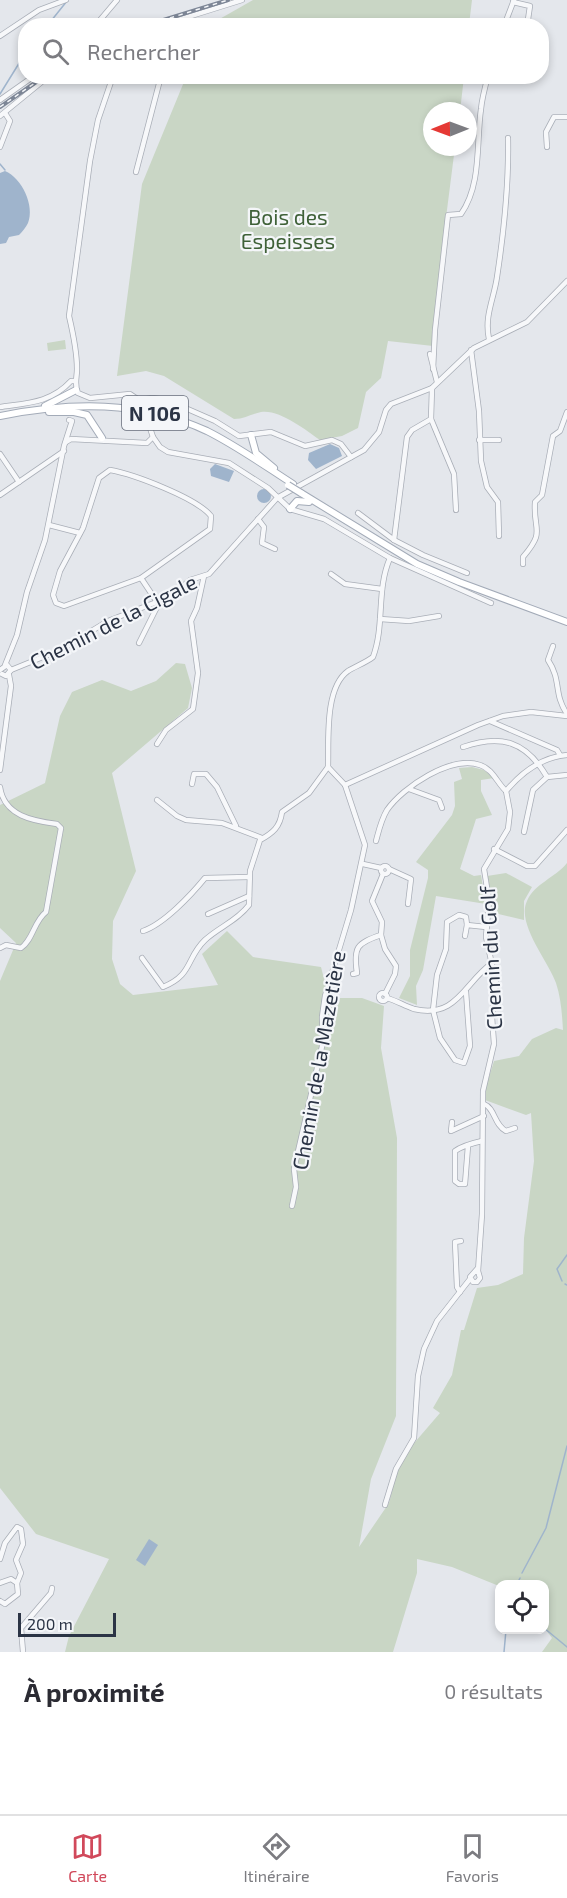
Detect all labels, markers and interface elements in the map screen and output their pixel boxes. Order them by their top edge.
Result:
search box [18,18,549,84]
icon: search [39,35,72,68]
text: Rechercher [87,38,200,64]
north arrow [423,102,477,156]
park label: Bois des Espeisses [241,204,335,253]
road number: N 106 [122,396,188,430]
street label: Chemin de la Cigale [25,568,201,674]
street label: Chemin du Golf [474,884,506,1030]
street label: Chemin de la Mazetière [286,948,350,1172]
map controls [495,1580,549,1634]
button: locate [495,1580,549,1634]
scale bar [18,1610,116,1638]
text: 200 m [27,1614,73,1633]
text: À proximité [24,1676,165,1707]
text: 0 résultats [444,1679,543,1703]
tab: Carte [68,1830,107,1885]
tab: Itinéraire [243,1830,310,1885]
tab: Favoris [446,1830,499,1885]

